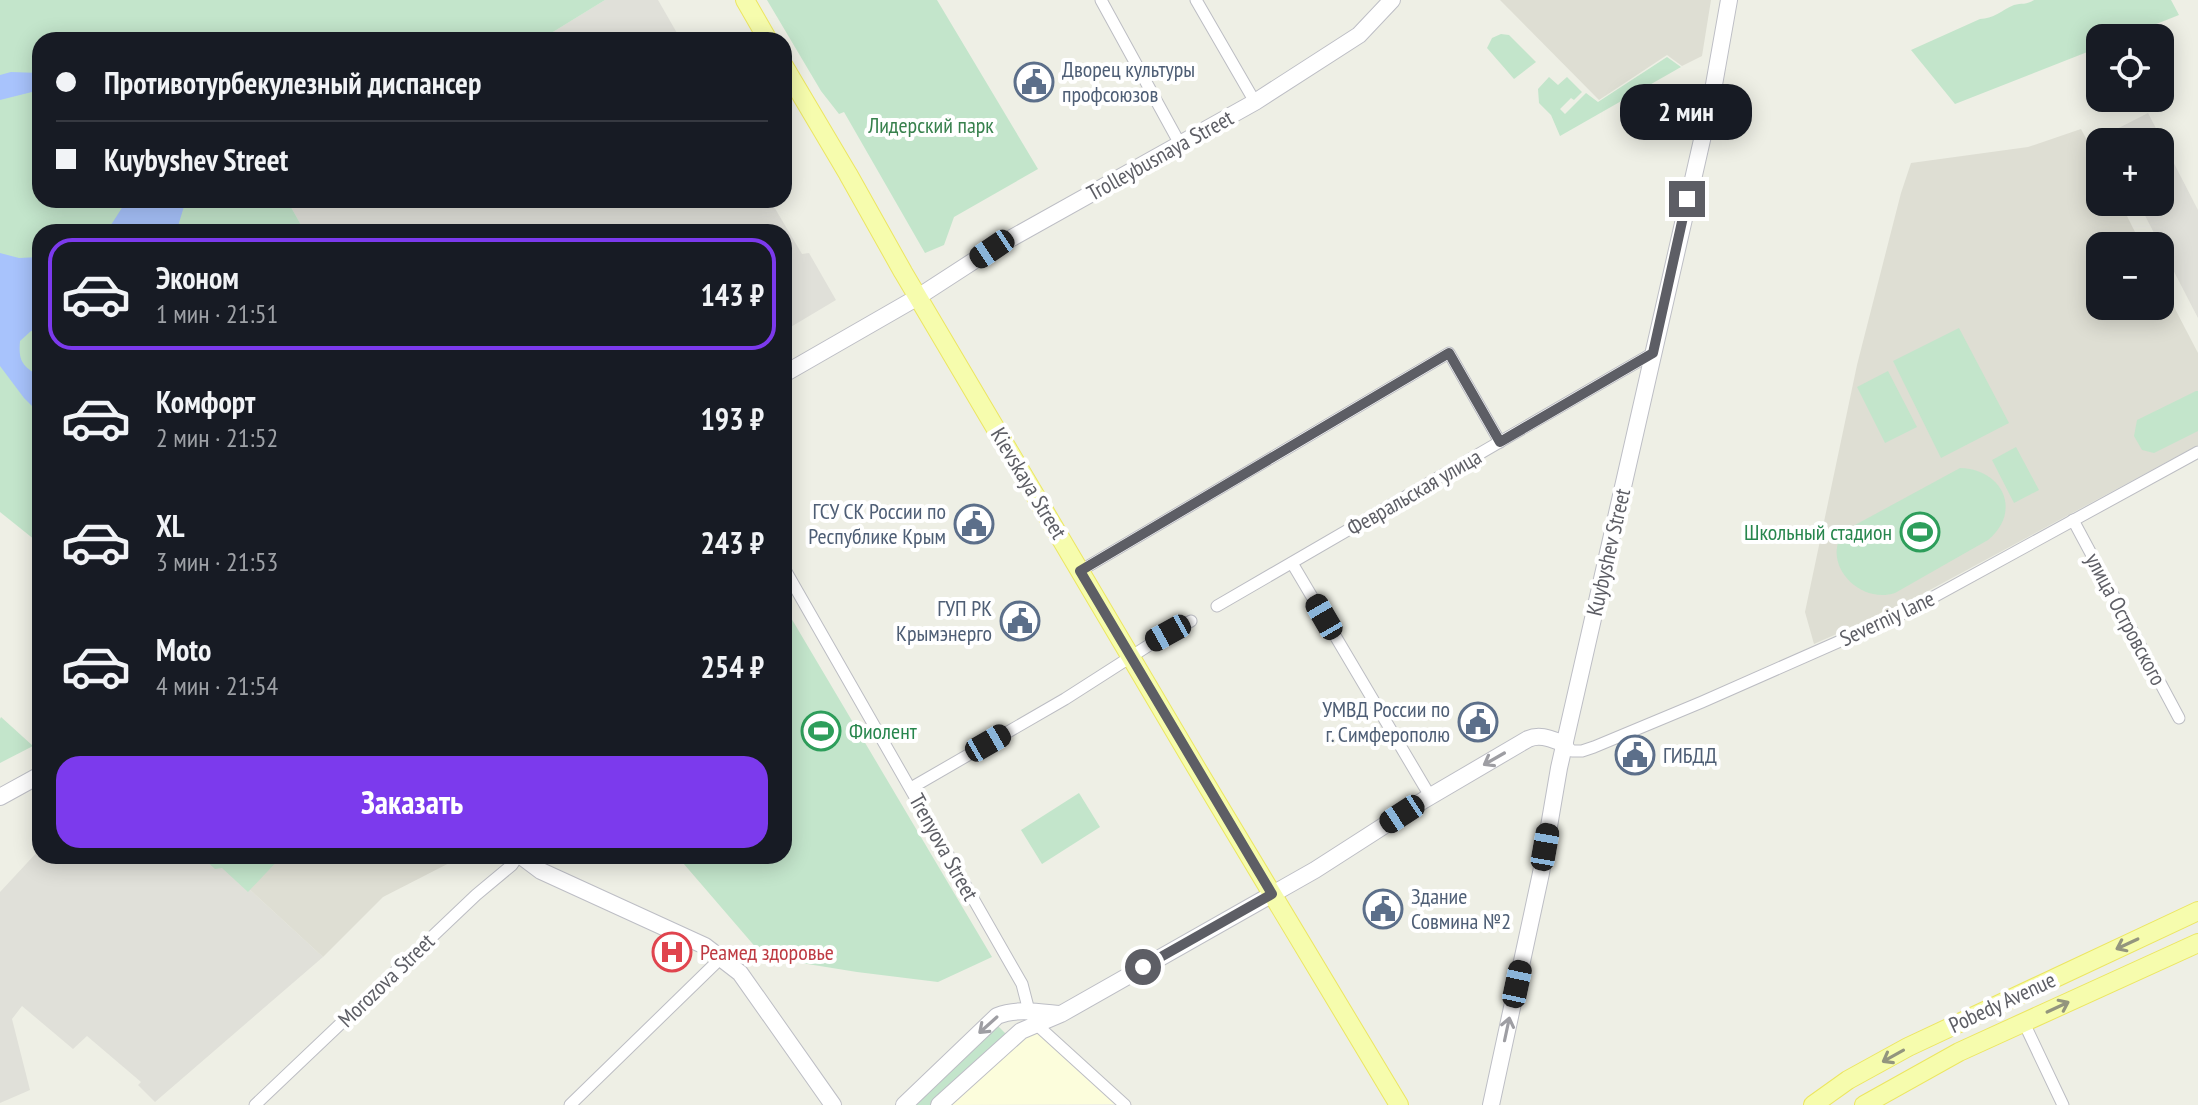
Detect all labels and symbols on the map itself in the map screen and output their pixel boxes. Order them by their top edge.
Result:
place label: Дворец культуры профсоюзов [1062,55,1195,108]
public building icon: Дворец культуры профсоюзов [1013,61,1055,103]
callout: 2 мин [1621,83,1753,139]
street label: Trolleybusnaya Street [1082,103,1238,207]
park label: Лидерский парк [867,111,994,139]
route end [1669,181,1705,217]
car [965,226,1019,272]
street label: Kievskaya Street [985,422,1073,544]
street label: Февральская улица [1342,442,1486,542]
street label: Kuybyshev Street [1580,486,1636,618]
place label: ГСУ СК России по Республике Крым [808,497,946,550]
public building icon: ГСУ СК России по Республике Крым [953,503,995,545]
sports icon: Школьный стадион [1899,511,1941,553]
place label: Школьный стадион [1744,518,1892,546]
street label: улица Островского [2079,548,2173,690]
street label: Severniy lane [1835,584,1939,652]
car [1302,590,1346,644]
place label: ГУП РК Крымэнерго [896,594,992,647]
public building icon: ГУП РК Крымэнерго [999,600,1041,642]
car [1141,611,1195,655]
place label: УМВД России по г. Симферополю [1322,695,1450,748]
public building icon: УМВД России по г. Симферополю [1457,701,1499,743]
sports icon: Фиолент [800,710,842,752]
place label: Фиолент [849,717,918,745]
car [961,721,1015,765]
public building icon: ГИБДД [1614,734,1656,776]
place label: ГИБДД [1663,741,1717,769]
one-way arrow [1483,751,1506,767]
street label: Trenyova Street [903,789,985,905]
car [1375,791,1429,837]
car [1529,821,1561,873]
place label: Здание Совмина №2 [1411,882,1511,935]
public building icon: Здание Совмина №2 [1362,888,1404,930]
street label: Morozova Street [332,927,440,1033]
hospital icon: Реамед здоровье [651,931,693,973]
one-way arrow [2116,937,2140,952]
place label: Реамед здоровье [700,938,834,966]
route start [1125,949,1161,985]
car [1500,958,1534,1010]
street label: Pobedy Avenue [1944,965,2060,1039]
one-way arrow [2046,999,2070,1014]
one-way arrow [978,1016,998,1034]
one-way arrow [1500,1016,1515,1042]
one-way arrow [1881,1048,1905,1064]

